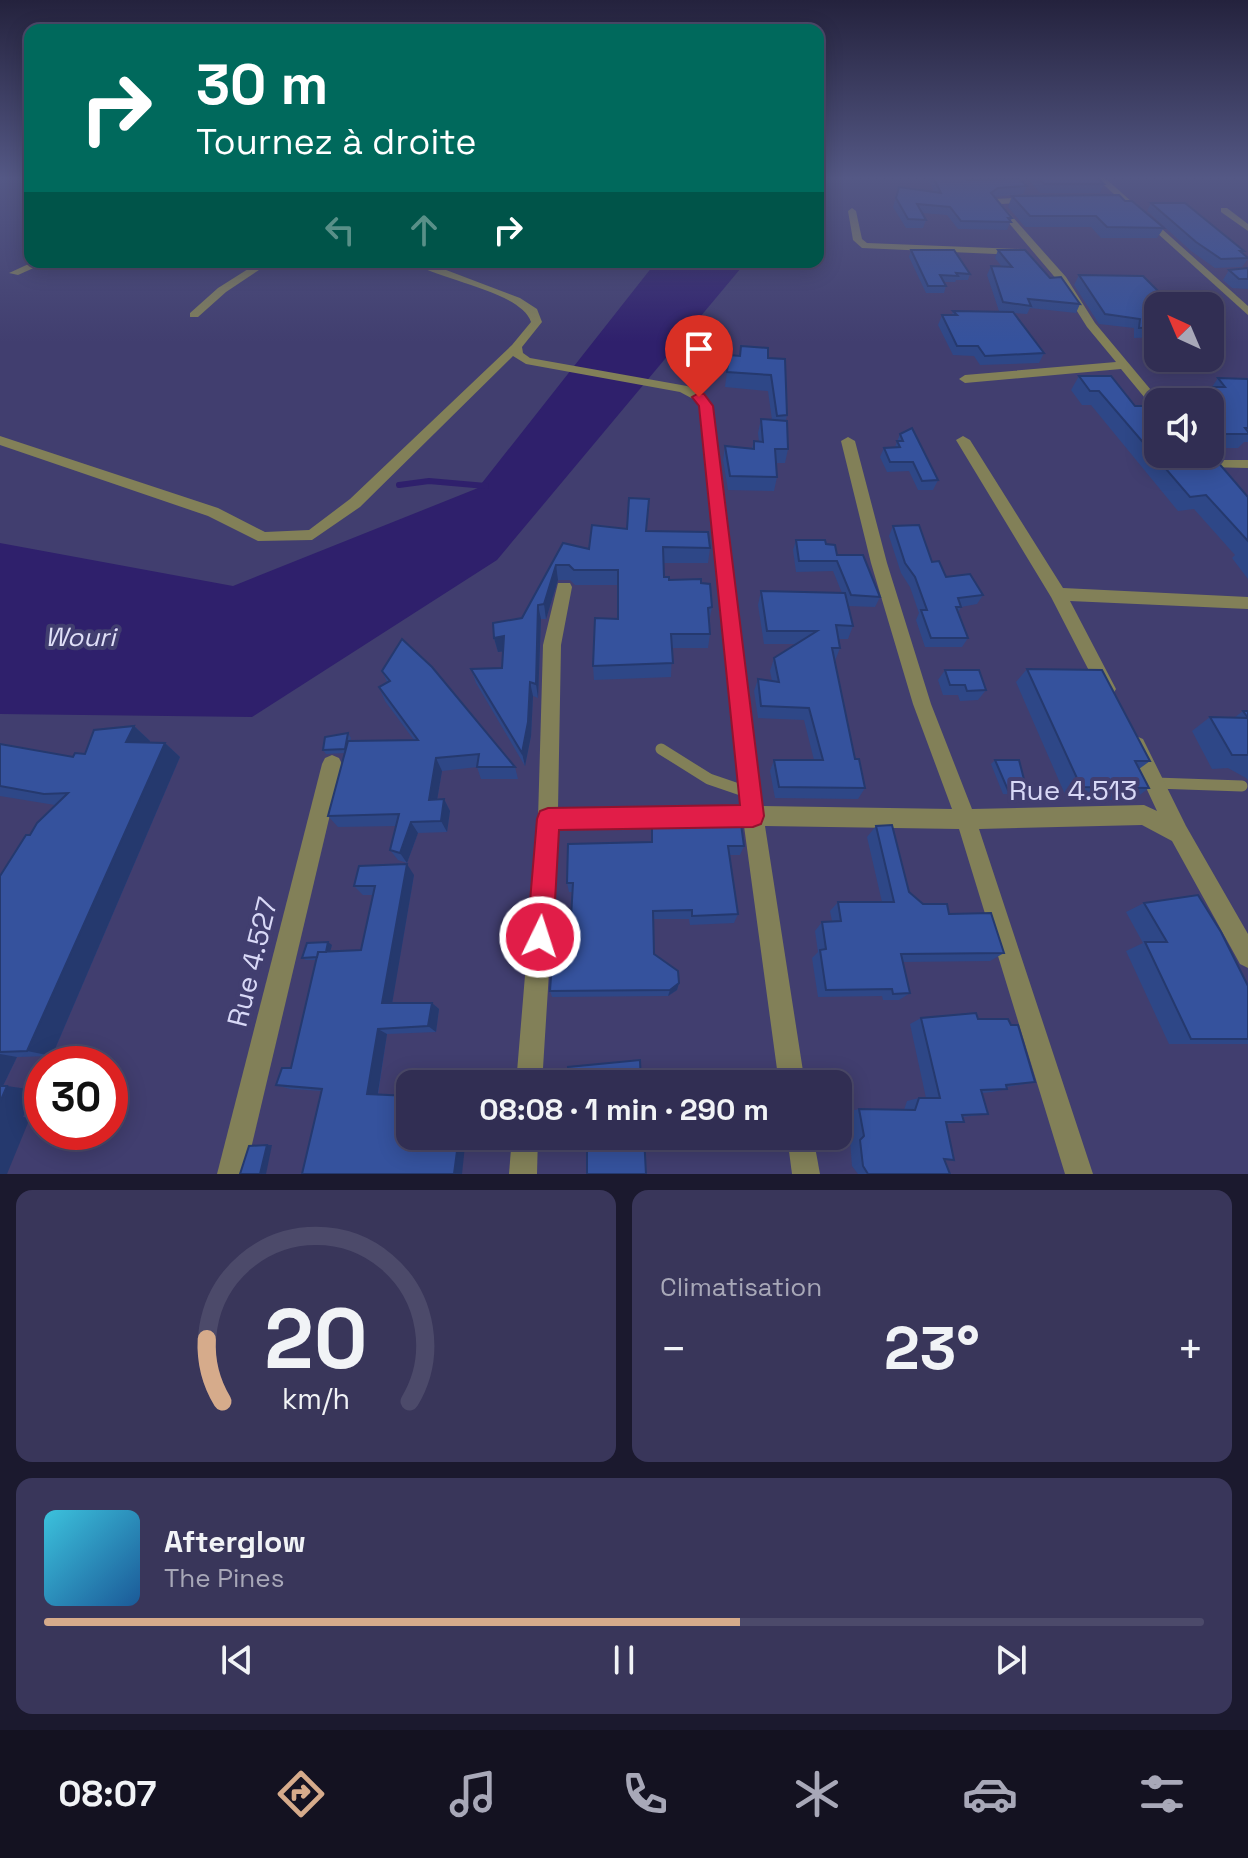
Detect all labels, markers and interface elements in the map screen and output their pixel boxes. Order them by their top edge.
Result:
text: 30 m [196,49,328,120]
icon: right [64,56,168,160]
text: Tournez à droite [196,119,477,165]
icon: left [318,208,362,252]
icon: ahead [402,208,446,252]
icon: right [486,208,530,252]
north arrow [1144,292,1224,372]
map controls [1144,292,1224,468]
pin [665,315,733,397]
icon: arrive [677,327,721,371]
button: sound [1144,388,1224,468]
water label: Wouri [45,620,118,654]
street label: Rue 4.513 [1009,772,1137,808]
street label: Rue 4.527 [219,894,285,1030]
position arrow [498,895,582,979]
speed limit sign: 30 [24,1046,128,1150]
text: 08:08 · 1 min · 290 m [479,1090,769,1129]
text: Climatisation [660,1270,822,1304]
text: 20 [264,1286,368,1392]
text: 23° [884,1310,980,1387]
text: − [660,1321,687,1377]
text: + [1177,1321,1204,1377]
text: km/h [282,1381,350,1417]
text: Afterglow [164,1522,306,1561]
text: The Pines [164,1561,284,1595]
icon: previous [215,1638,259,1682]
icon: pause [602,1638,646,1682]
icon: next [989,1638,1033,1682]
icon: directions [273,1766,329,1822]
icon: music [445,1766,501,1822]
icon: phone [617,1766,673,1822]
icon: climate [789,1766,845,1822]
icon: car [962,1766,1018,1822]
icon: filters [1134,1766,1190,1822]
text: 08:07 [58,1771,156,1817]

